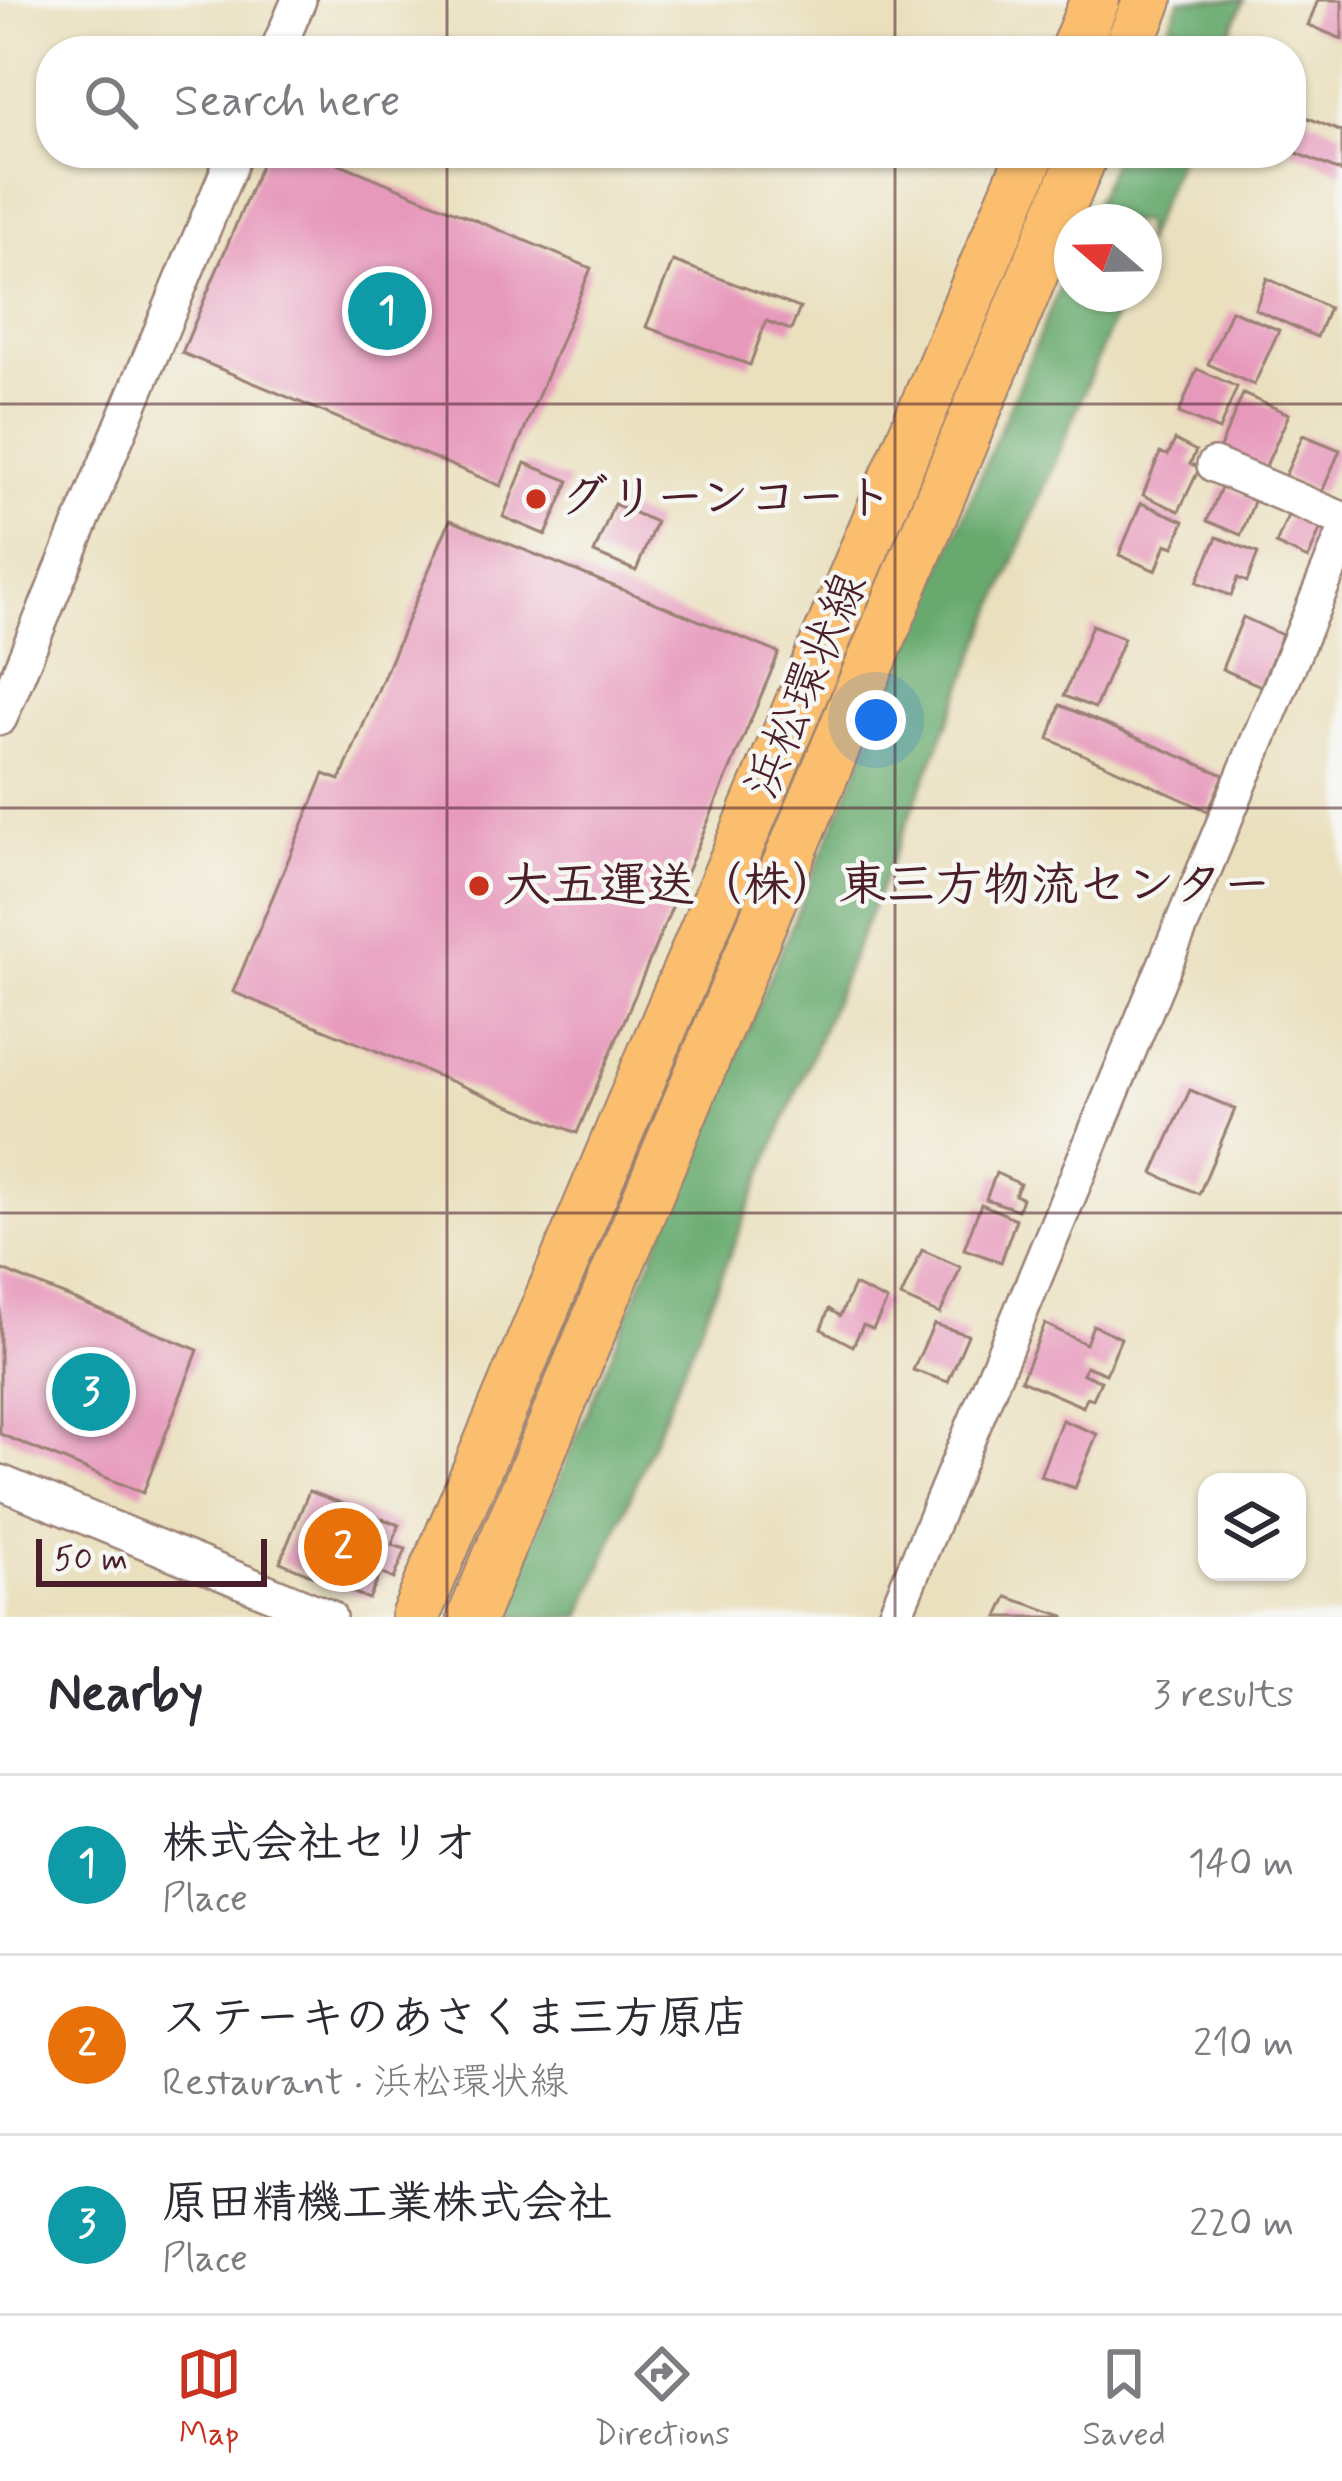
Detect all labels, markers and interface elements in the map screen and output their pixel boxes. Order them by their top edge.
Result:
search box [36,36,1306,168]
icon: search [78,69,144,135]
text: Search here [174,73,401,132]
north arrow [1054,204,1162,312]
pin: 1 [348,266,426,356]
place label: グリーンコート [560,468,893,531]
marker: グリーンコート [523,486,549,512]
street label: 浜松環状線 [731,563,883,809]
your location [846,690,906,750]
place label: 大五運送（株）東三方物流センター [503,855,1271,918]
marker: 大五運送（株）東三方物流センター [466,873,492,899]
pin: 3 [52,1347,130,1437]
map controls [1198,1473,1306,1581]
button: layers [1198,1473,1306,1581]
pin: 2 [304,1502,382,1592]
scale bar [36,1533,267,1586]
text: 50 m [54,1538,128,1582]
text: Nearby [48,1662,203,1728]
text: 3 results [1153,1670,1294,1721]
text: 株式会社セリオ [162,1815,477,1874]
text: 1 [78,1839,96,1890]
text: 140 m [1188,1839,1294,1890]
text: Place [162,1874,248,1925]
text: ステーキのあさくま三方原店 [162,1990,748,2049]
text: 2 [77,2019,97,2070]
text: 210 m [1193,2019,1294,2070]
text: Restaurant · 浜松環状線 [162,2058,568,2109]
text: 原田精機工業株式会社 [162,2175,612,2234]
text: 3 [78,2199,96,2250]
text: 220 m [1189,2199,1294,2250]
text: Place [162,2234,248,2285]
tab: Map [176,2341,242,2457]
tab: Directions [594,2341,730,2457]
tab: Saved [1082,2341,1166,2457]

